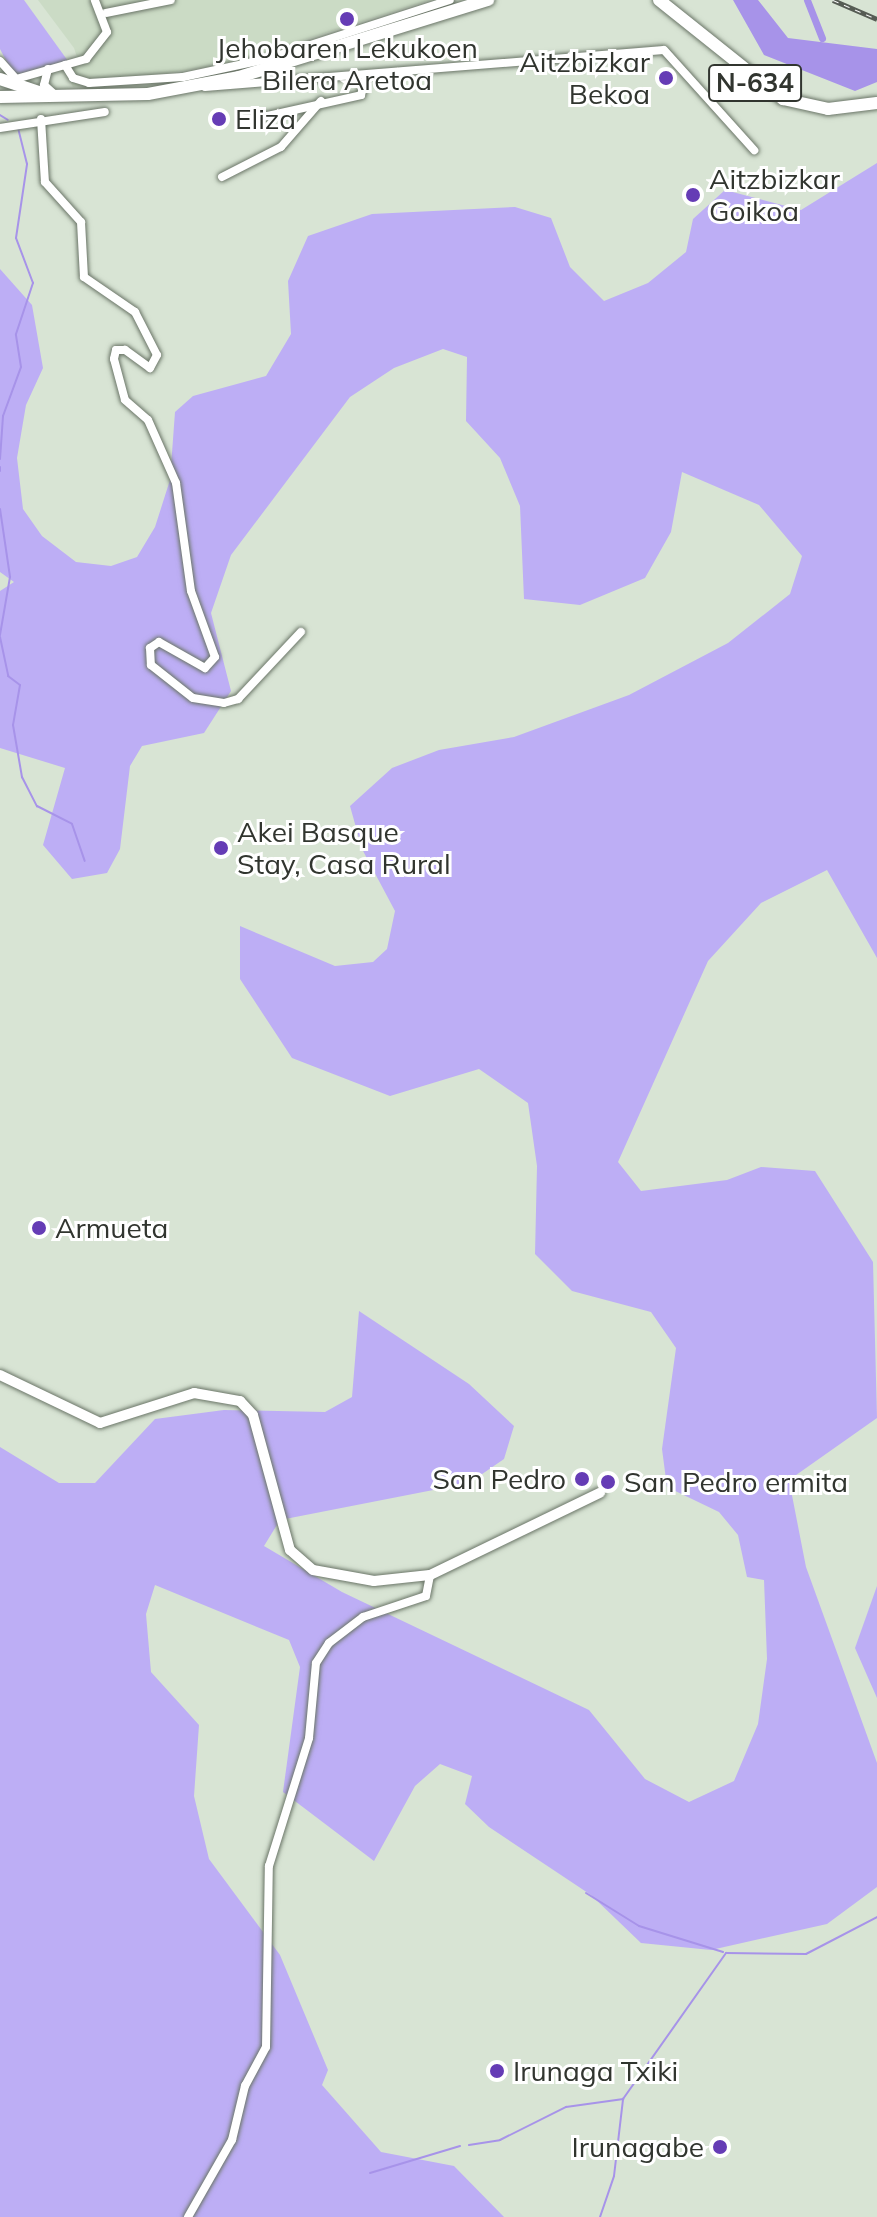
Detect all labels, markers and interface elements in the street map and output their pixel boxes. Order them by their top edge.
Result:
marker: Jehobaren Lekukoen Bilera Aretoa [338,10,356,28]
place label: Jehobaren Lekukoen Bilera Aretoa [216,31,478,97]
place label: Aitzbizkar Bekoa [519,45,650,111]
road number: N-634 [707,61,803,105]
marker: Aitzbizkar Bekoa [657,69,675,87]
place label: Eliza [235,102,296,136]
marker: Eliza [210,110,228,128]
place label: Aitzbizkar Goikoa [709,162,840,228]
marker: Aitzbizkar Goikoa [684,186,702,204]
place label: Akei Basque Stay, Casa Rural [237,815,451,881]
marker: Akei Basque Stay, Casa Rural [212,839,230,857]
place label: Armueta [55,1211,168,1245]
marker: Armueta [30,1219,48,1237]
place label: San Pedro [432,1462,566,1496]
place label: San Pedro ermita [624,1465,848,1499]
marker: San Pedro [573,1470,591,1488]
marker: San Pedro ermita [599,1473,617,1491]
place label: Irunaga Txiki [513,2054,678,2088]
marker: Irunaga Txiki [488,2062,506,2080]
place label: Irunagabe [572,2130,704,2164]
marker: Irunagabe [711,2138,729,2156]

